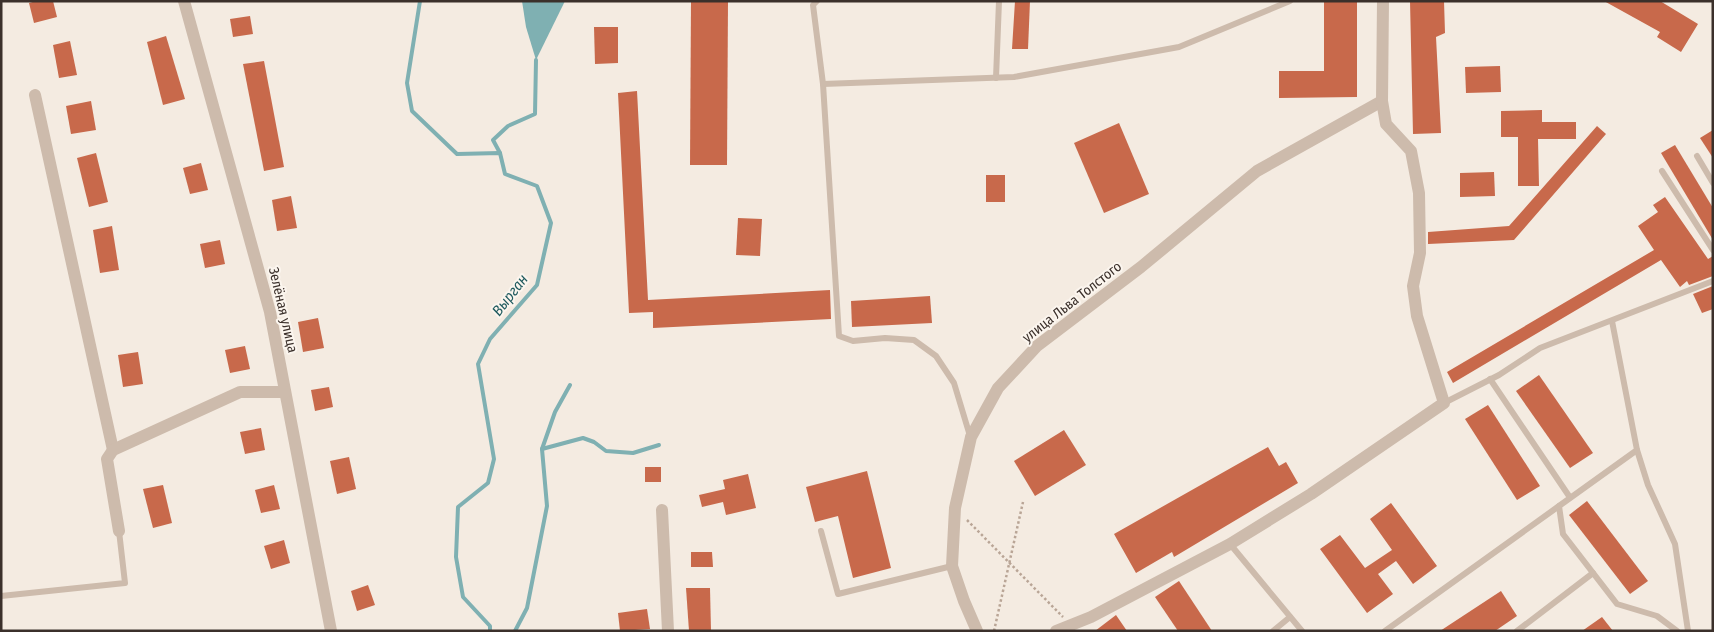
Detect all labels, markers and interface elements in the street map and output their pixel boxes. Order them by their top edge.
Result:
street label: улица Льва Толстого [1019,258,1125,346]
street label: Зелёная улица [265,266,301,355]
water label: Вырган [488,271,532,319]

